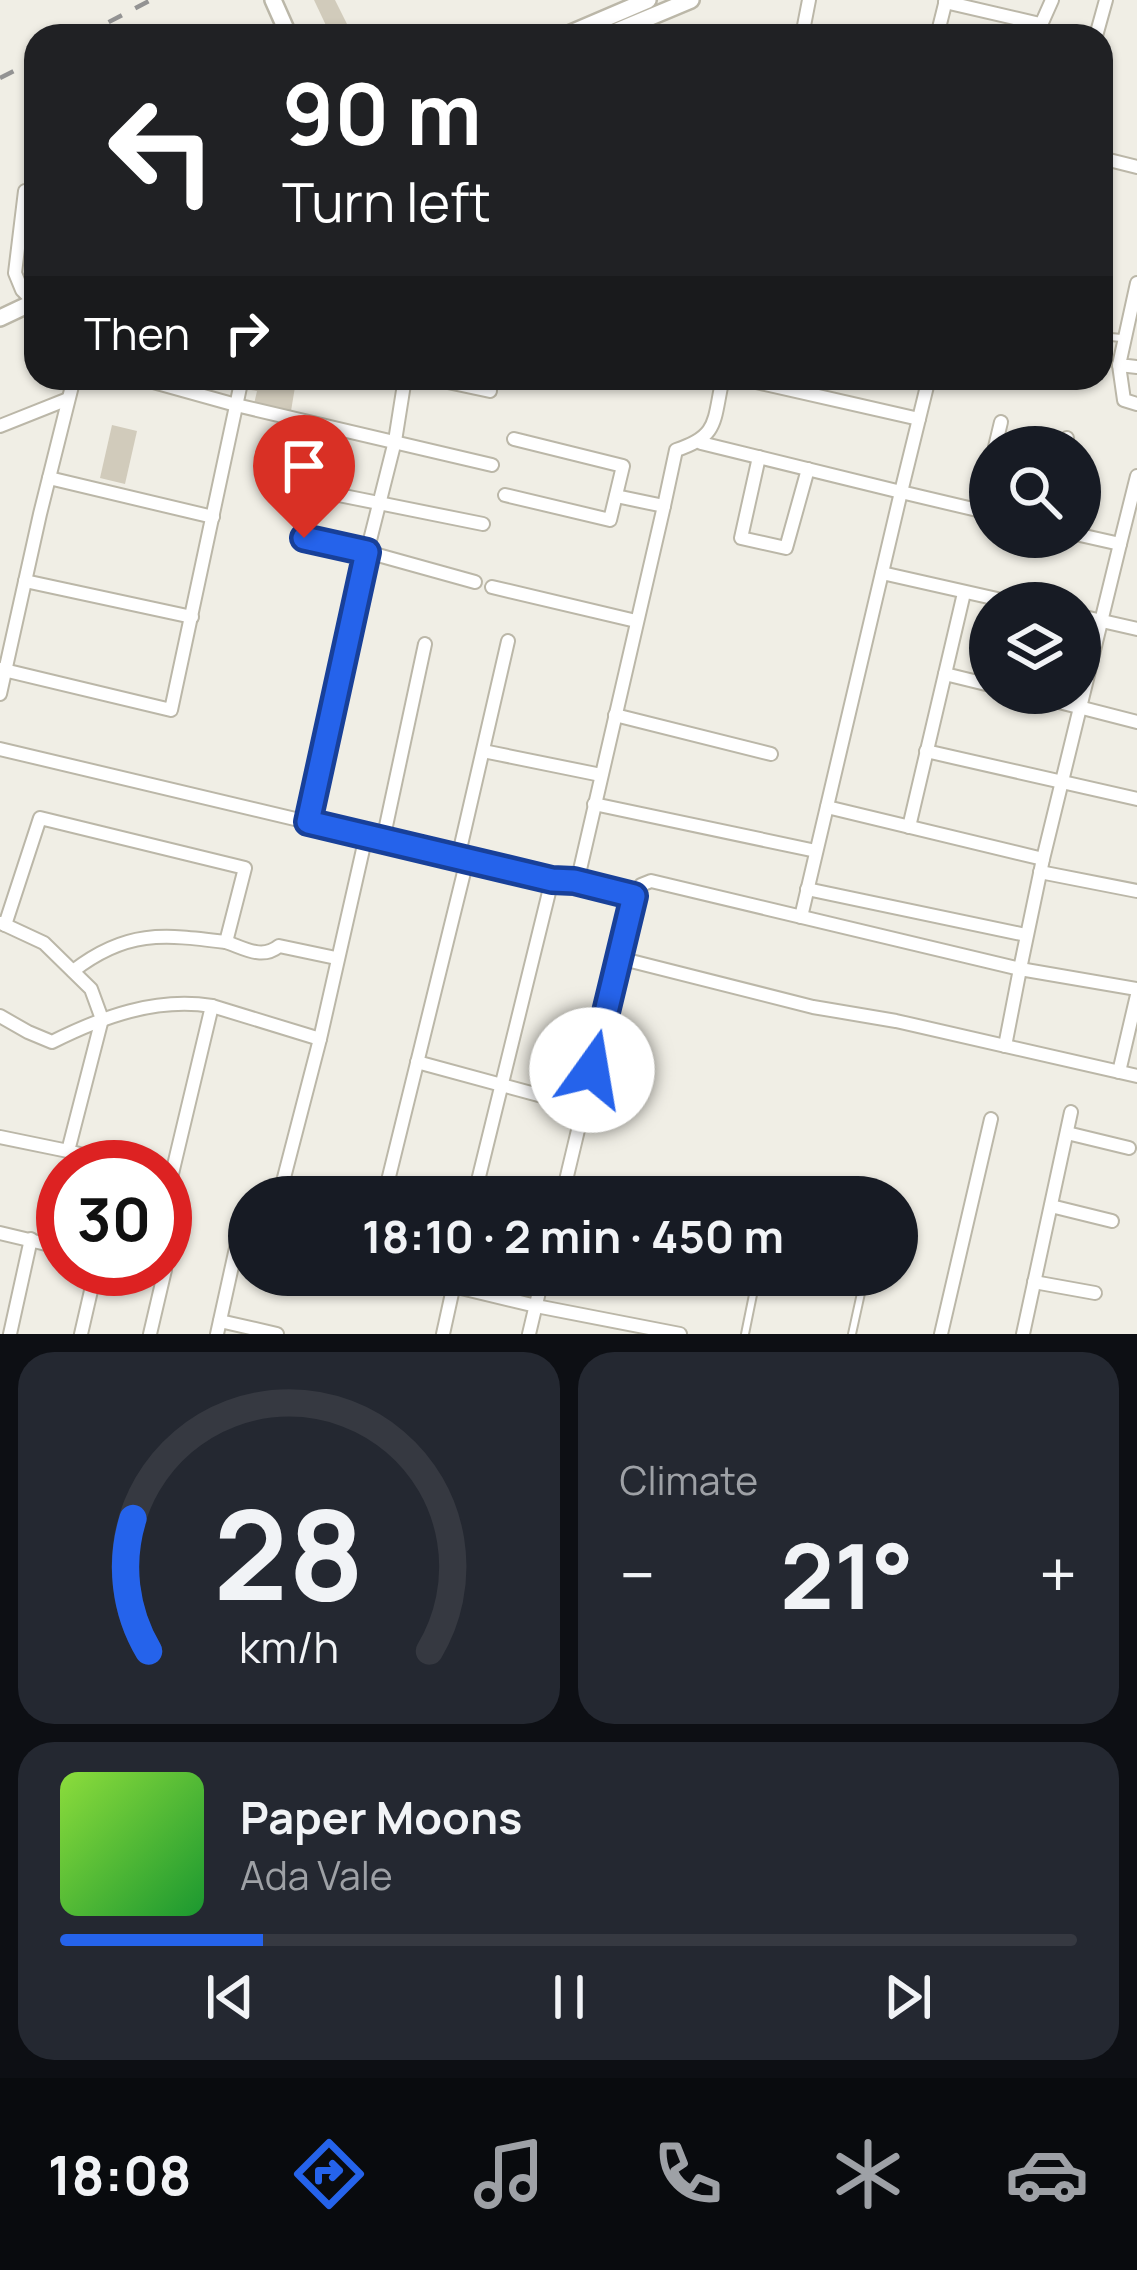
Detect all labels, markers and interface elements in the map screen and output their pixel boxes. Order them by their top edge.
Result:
text: 90 m [282,55,482,170]
icon: left [84,72,240,228]
text: Turn left [282,164,491,238]
icon: right [214,300,280,366]
text: Then [84,302,190,364]
pin [253,415,355,538]
map controls [969,426,1101,714]
button: search [969,426,1101,558]
icon: arrive [271,433,337,499]
button: layers [969,582,1101,714]
position arrow [529,1007,655,1133]
speed limit sign: 30 [36,1140,192,1296]
text: 18:10 · 2 min · 450 m [362,1205,784,1267]
text: Climate [620,1453,758,1507]
text: 28 [213,1467,364,1637]
text: 21° [780,1513,914,1636]
text: − [620,1529,655,1619]
text: + [1039,1529,1077,1619]
text: km/h [239,1617,339,1676]
text: Paper Moons [240,1786,522,1848]
text: Ada Vale [240,1848,393,1902]
icon: previous [197,1964,263,2030]
icon: pause [536,1964,602,2030]
icon: next [875,1964,941,2030]
icon: directions [287,2132,371,2216]
icon: music [467,2132,551,2216]
icon: phone [646,2132,730,2216]
icon: climate [826,2132,910,2216]
icon: car [1005,2132,1089,2216]
text: 18:08 [48,2137,192,2211]

